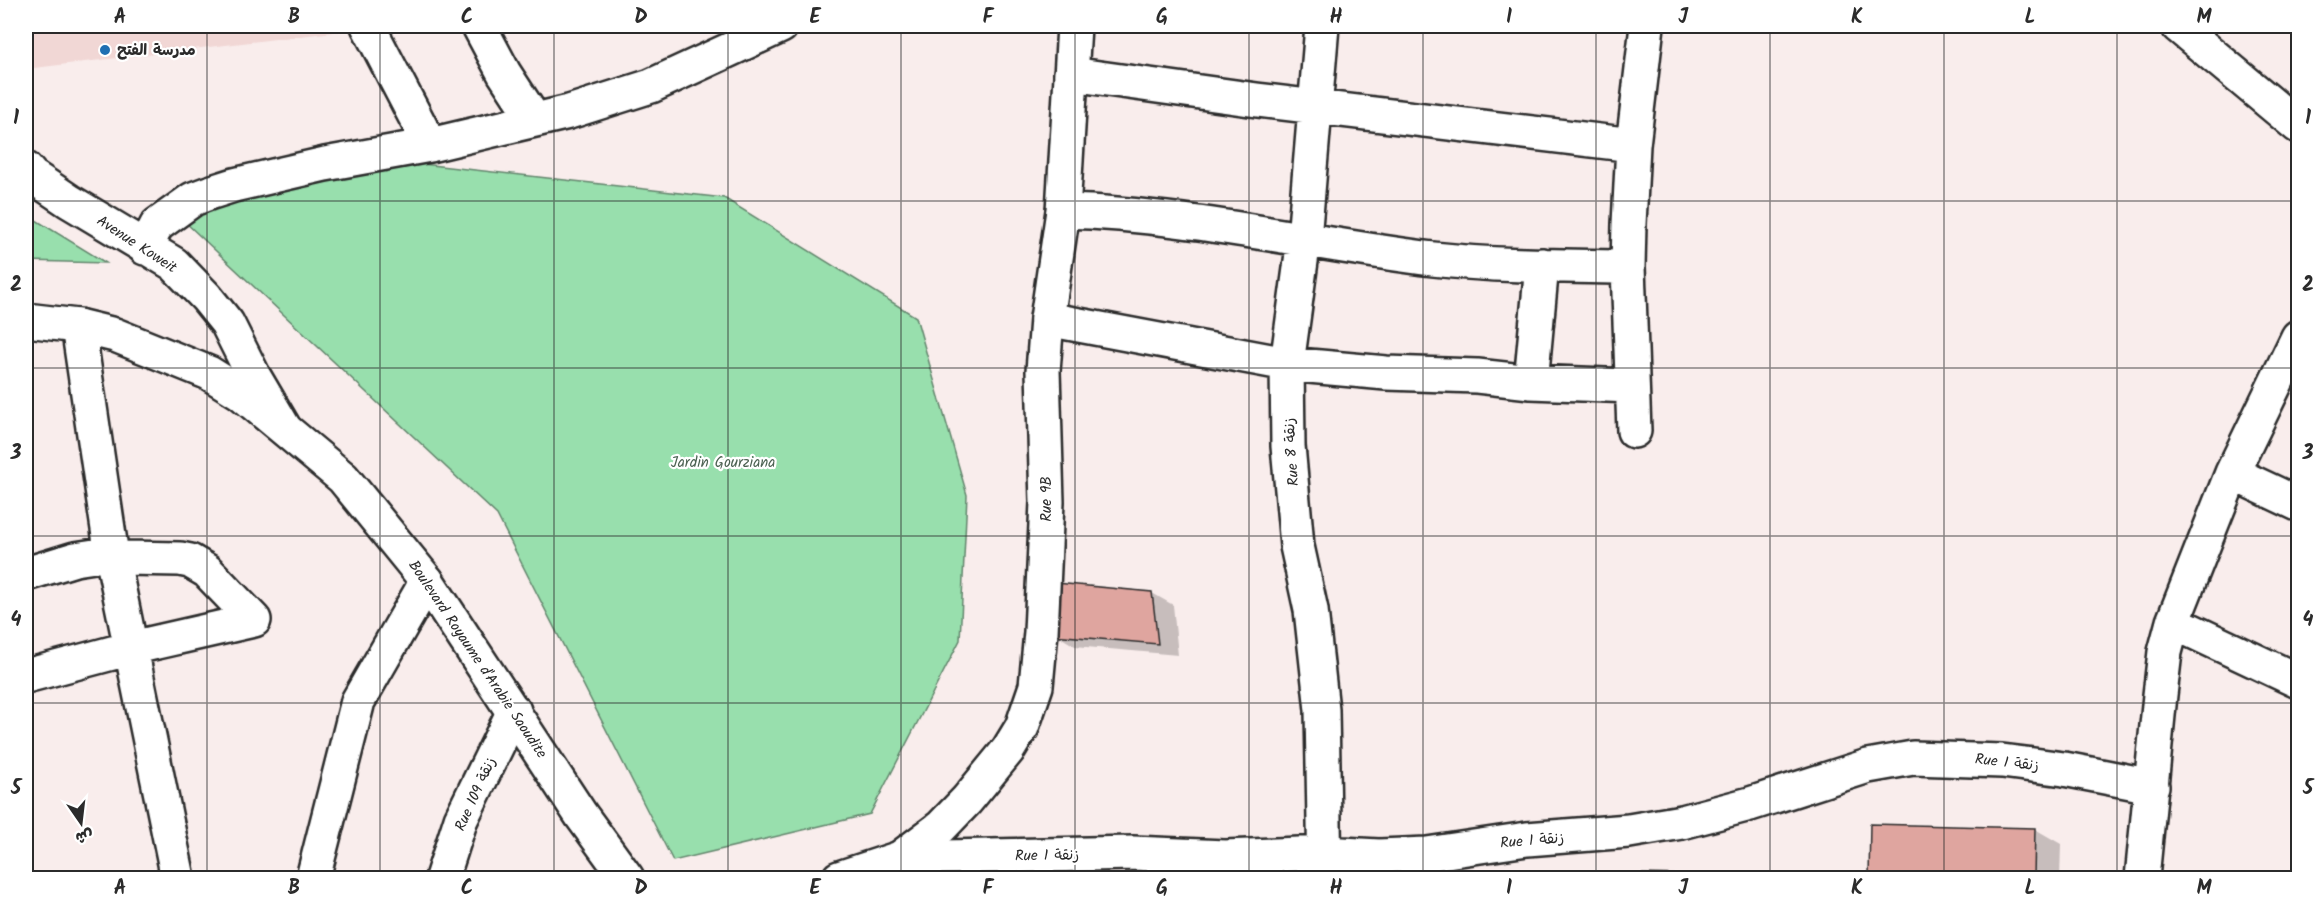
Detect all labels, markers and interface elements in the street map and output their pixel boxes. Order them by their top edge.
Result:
text: A [114,2,126,34]
text: B [288,2,300,34]
text: C [461,2,473,34]
text: D [634,2,648,34]
text: E [809,2,821,34]
text: F [983,2,995,34]
text: G [1156,2,1168,34]
text: H [1329,2,1343,34]
text: I [1506,2,1512,34]
text: J [1678,2,1689,34]
text: K [1851,2,1863,34]
text: L [2025,2,2035,34]
text: M [2196,2,2212,34]
place label: مدرسة الفتح [117,39,196,63]
marker: مدرسة الفتح [98,43,112,57]
text: 1 [13,103,19,135]
text: 1 [2305,103,2311,135]
street label: Avenue Koweit [91,210,182,280]
text: 2 [10,270,22,302]
text: 2 [2302,270,2314,302]
street label: Rue 8 زنقة [1278,417,1306,487]
text: 3 [10,438,22,470]
text: 3 [2302,438,2314,470]
park label: Jardin Gourziana [671,451,775,475]
street label: Rue 9B [1035,476,1059,522]
street label: Boulevard Royaume d'Arabie Saoudite [402,555,553,764]
text: 4 [11,605,22,637]
text: 4 [2303,605,2314,637]
street label: Rue 1 زنقة [1974,748,2040,778]
street label: Rue 109 زنقة [449,753,503,835]
text: 5 [10,773,23,805]
text: 5 [2302,773,2315,805]
north arrow [51,793,111,853]
text: ش [73,822,96,850]
street label: Rue 1 زنقة [1499,826,1565,856]
street label: Rue 1 زنقة [1015,843,1079,869]
text: A [114,873,126,904]
text: B [288,873,300,904]
text: C [461,873,473,904]
text: D [634,873,648,904]
text: E [809,873,821,904]
text: F [983,873,995,904]
text: G [1156,873,1168,904]
text: H [1329,873,1343,904]
text: I [1506,873,1512,904]
text: J [1678,873,1689,904]
text: K [1851,873,1863,904]
text: L [2025,873,2035,904]
text: M [2196,873,2212,904]

